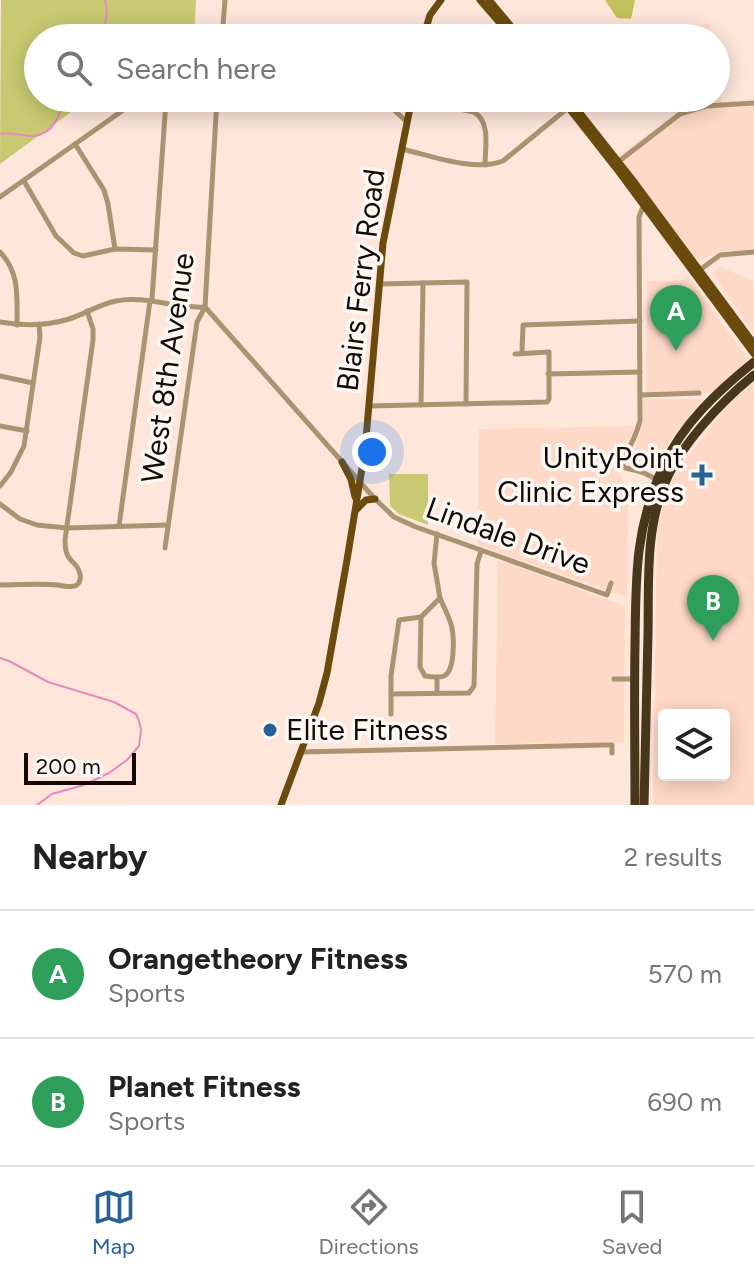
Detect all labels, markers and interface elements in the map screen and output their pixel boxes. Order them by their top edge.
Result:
search box [24,24,730,112]
icon: search [52,46,96,90]
text: Search here [116,50,276,87]
street label: Blairs Ferry Road [329,167,392,393]
street label: West 8th Avenue [133,250,202,485]
pin: A [650,285,702,351]
your location [352,432,392,472]
place label: UnityPoint Clinic Express [497,439,684,510]
marker: UnityPoint Clinic Express [691,464,713,486]
street label: Lindale Drive [421,489,595,582]
pin: B [687,575,739,641]
map controls [658,709,730,781]
button: layers [658,709,730,781]
place label: Elite Fitness [286,711,448,748]
marker: Elite Fitness [261,721,279,739]
scale bar [24,749,136,785]
text: 200 m [36,753,101,780]
text: Nearby [32,837,147,878]
text: 2 results [624,841,722,873]
text: Orangetheory Fitness [108,940,408,977]
text: A [49,958,67,990]
text: 570 m [648,958,722,990]
text: Sports [108,977,185,1009]
text: Planet Fitness [108,1068,300,1105]
text: B [50,1086,66,1118]
text: 690 m [647,1086,722,1118]
text: Sports [108,1105,185,1137]
tab: Map [92,1185,136,1260]
tab: Directions [319,1185,419,1260]
tab: Saved [602,1185,662,1260]

